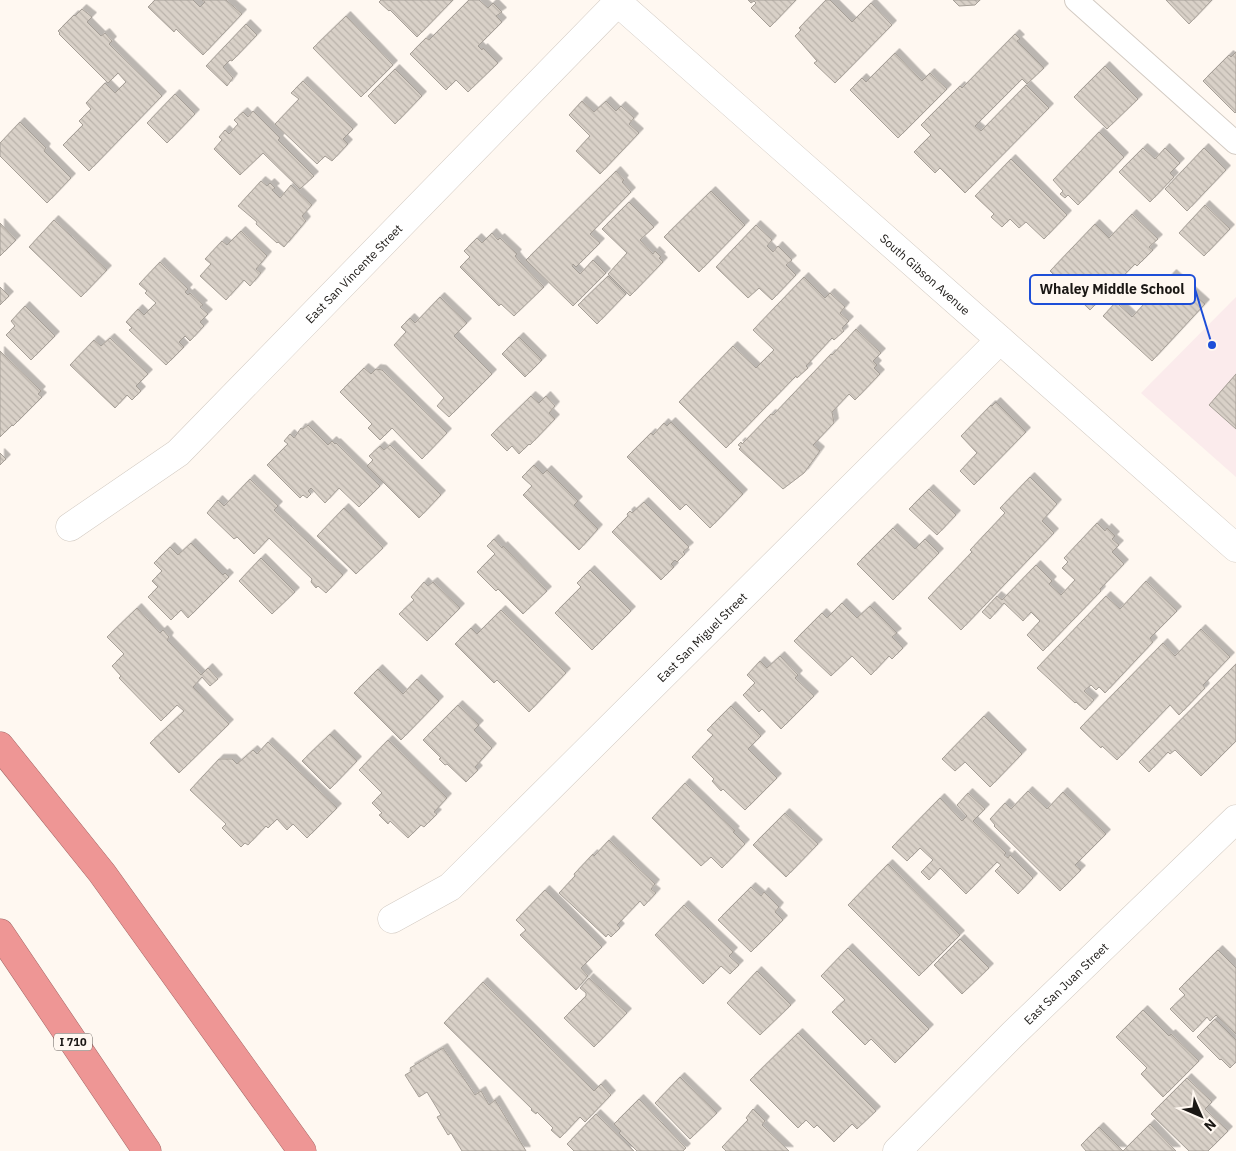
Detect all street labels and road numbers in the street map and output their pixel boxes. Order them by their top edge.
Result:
street label: East San Vincente Street [302,221,405,326]
street label: South Gibson Avenue [877,230,974,318]
street label: East San Miguel Street [653,589,750,685]
street label: East San Juan Street [1020,939,1111,1027]
road number: I 710 [54,1034,92,1050]

